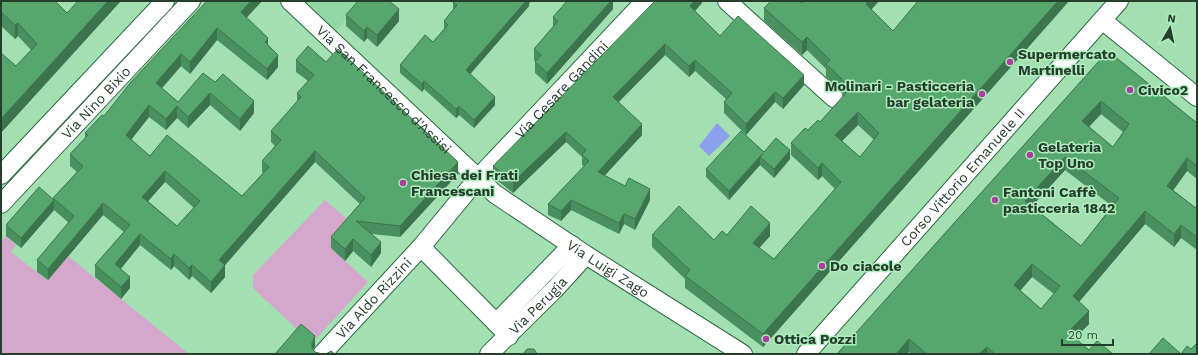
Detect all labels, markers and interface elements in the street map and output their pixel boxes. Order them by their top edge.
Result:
north arrow [1150,8,1190,48]
text: N [1166,12,1177,26]
street label: Via San Francesco d'Assisi [313,22,455,157]
street label: Via Cesare Gandini [512,37,611,142]
place label: Supermercato Martinelli [1018,46,1116,78]
marker: Supermercato Martinelli [1005,57,1015,67]
street label: Via Nino Bixio [58,63,134,142]
place label: Molinari - Pasticceria bar gelateria [825,78,975,110]
place label: Civico2 [1138,82,1188,98]
marker: Civico2 [1125,85,1135,95]
marker: Molinari - Pasticceria bar gelateria [977,89,987,99]
street label: Corso Vittorio Emanuele II [897,105,1028,250]
place label: Gelateria Top Uno [1038,139,1102,171]
marker: Gelateria Top Uno [1025,150,1035,160]
place label: Chiesa dei Frati Francescani [411,167,518,199]
marker: Chiesa dei Frati Francescani [398,178,408,188]
place label: Fantoni Caffè pasticceria 1842 [1003,184,1115,216]
marker: Fantoni Caffè pasticceria 1842 [990,195,1000,205]
street label: Via Luigi Zago [564,236,652,301]
street label: Via Aldo Rizzini [332,255,415,342]
place label: Do ciacole [830,258,902,274]
marker: Do ciacole [817,261,827,271]
street label: Via Perugia [506,273,570,338]
scale bar [1062,321,1113,347]
text: 20 m [1068,328,1098,342]
place label: Ottica Pozzi [774,331,856,347]
marker: Ottica Pozzi [761,334,771,344]

